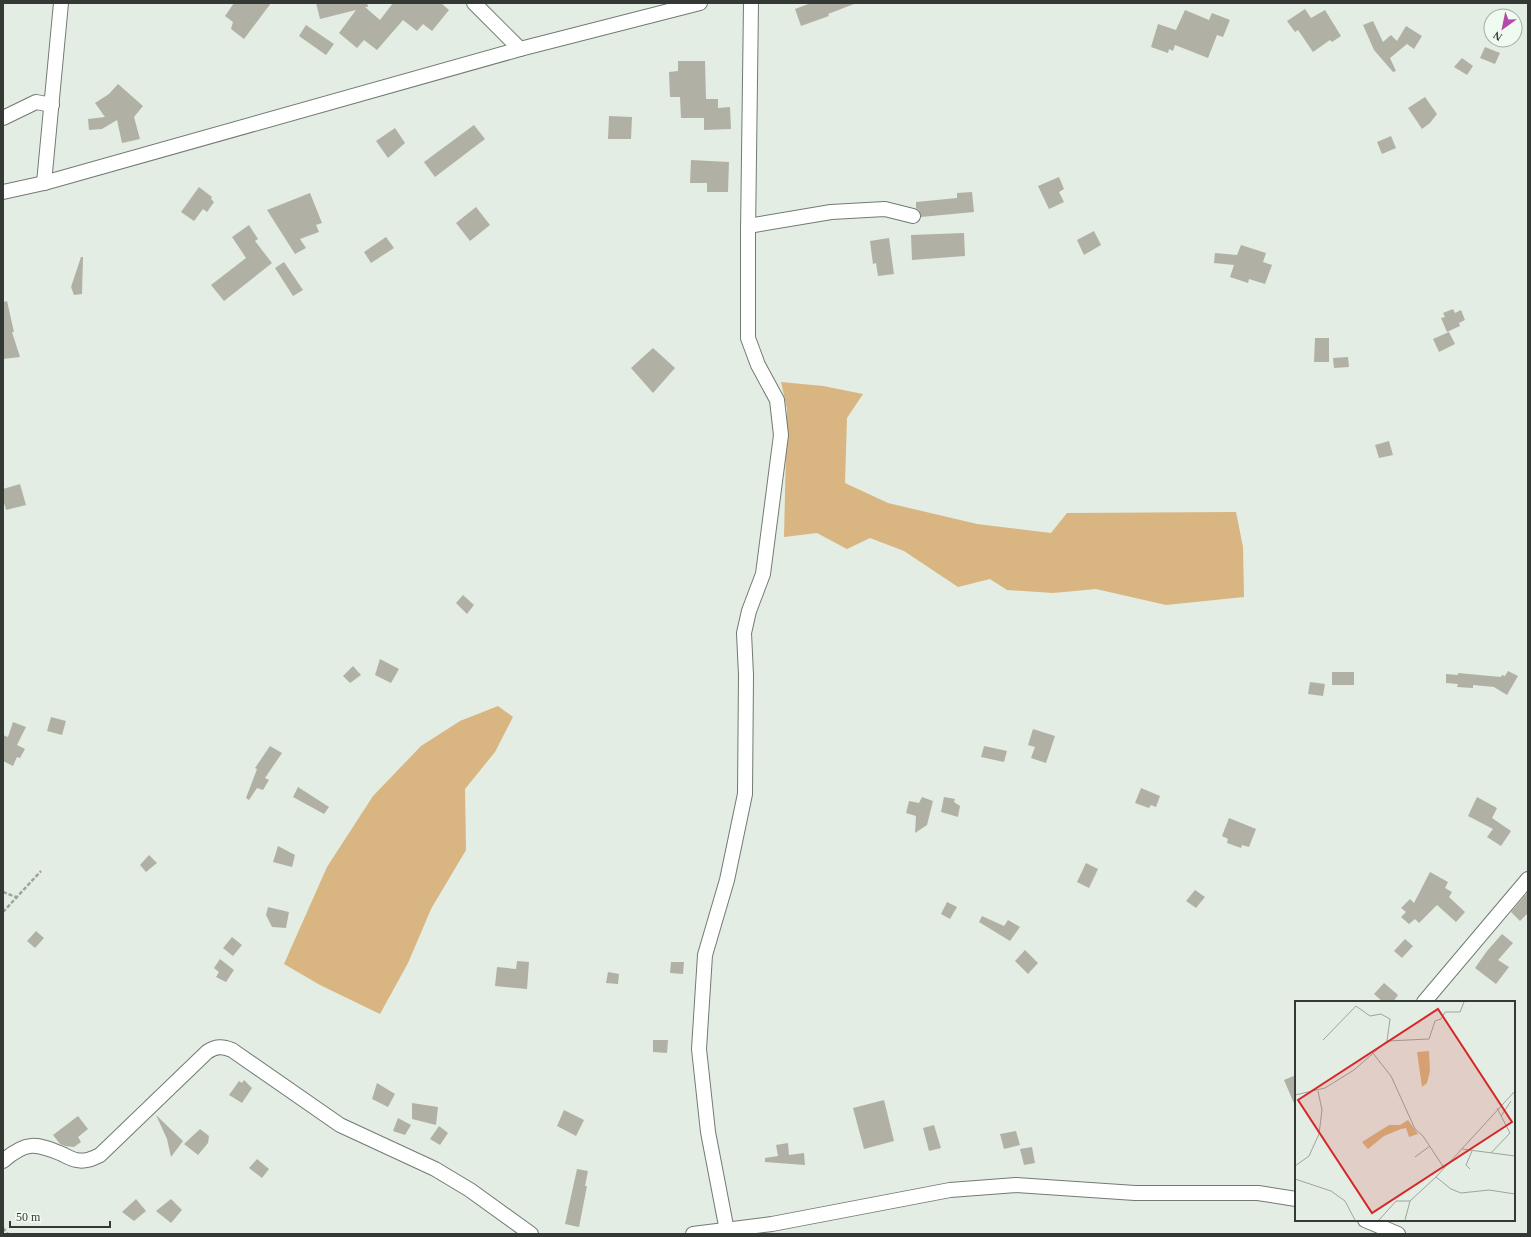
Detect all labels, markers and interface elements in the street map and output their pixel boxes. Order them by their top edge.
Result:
north arrow [1483,8,1523,48]
text: N [1491,29,1504,44]
inset map [1295,1001,1515,1221]
scale bar [10,1203,110,1229]
text: 50 m [16,1210,41,1224]

